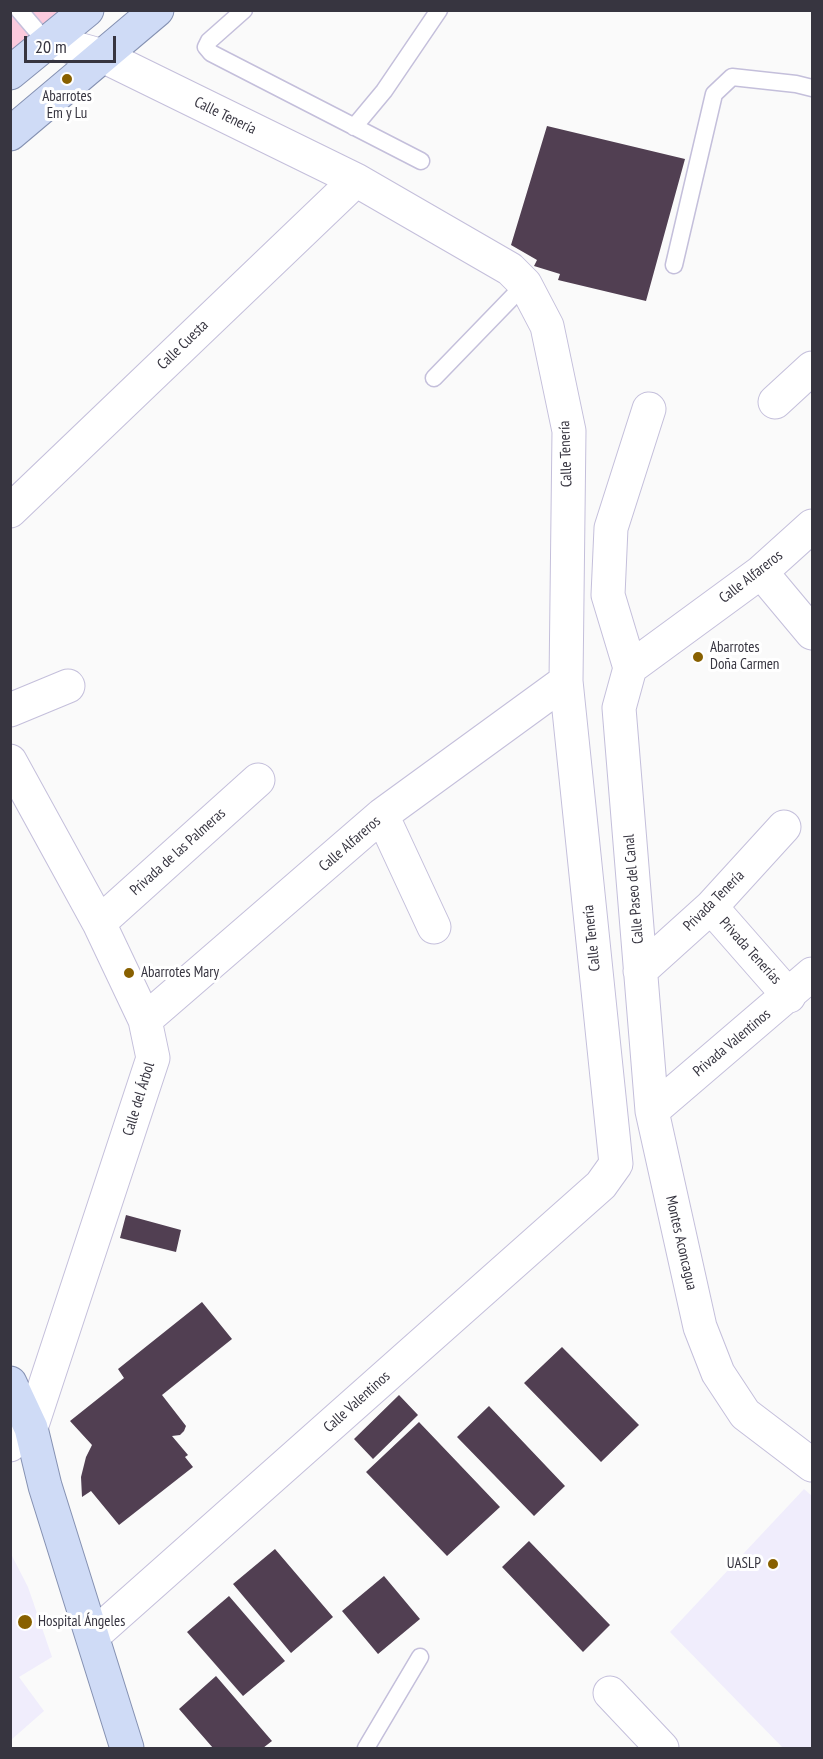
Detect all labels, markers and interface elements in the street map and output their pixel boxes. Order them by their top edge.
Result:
scale bar [27,24,118,62]
text: 20 m [35,35,67,58]
marker: Abarrotes Em y Lu [60,72,74,86]
place label: Abarrotes Em y Lu [42,88,92,123]
street label: Calle Tenería [191,93,259,139]
street label: Calle Cuesta [154,316,212,374]
street label: Calle Tenería [556,420,576,488]
street label: Calle Alfareros [716,547,786,607]
place label: Abarrotes Doña Carmen [710,639,779,674]
marker: Abarrotes Doña Carmen [691,650,705,664]
street label: Privada de las Palmeras [127,805,229,899]
street label: Calle Alfareros [316,812,384,876]
street label: Calle Paseo del Canal [620,833,648,945]
street label: Privada Tenería [680,867,748,935]
street label: Calle Tenería [580,904,604,972]
street label: Privada Tenerías [715,914,785,988]
place label: Abarrotes Mary [141,964,219,982]
marker: Abarrotes Mary [122,966,136,980]
street label: Privada Valentinos [690,1005,774,1081]
street label: Calle del Árbol [119,1060,159,1138]
street label: Montes Aconcagua [661,1194,701,1292]
street label: Calle Valentinos [320,1367,394,1437]
place label: UASLP [727,1555,761,1573]
marker: UASLP [766,1557,780,1571]
marker: Hospital Ángeles [16,1613,34,1631]
place label: Hospital Ángeles [38,1613,125,1631]

